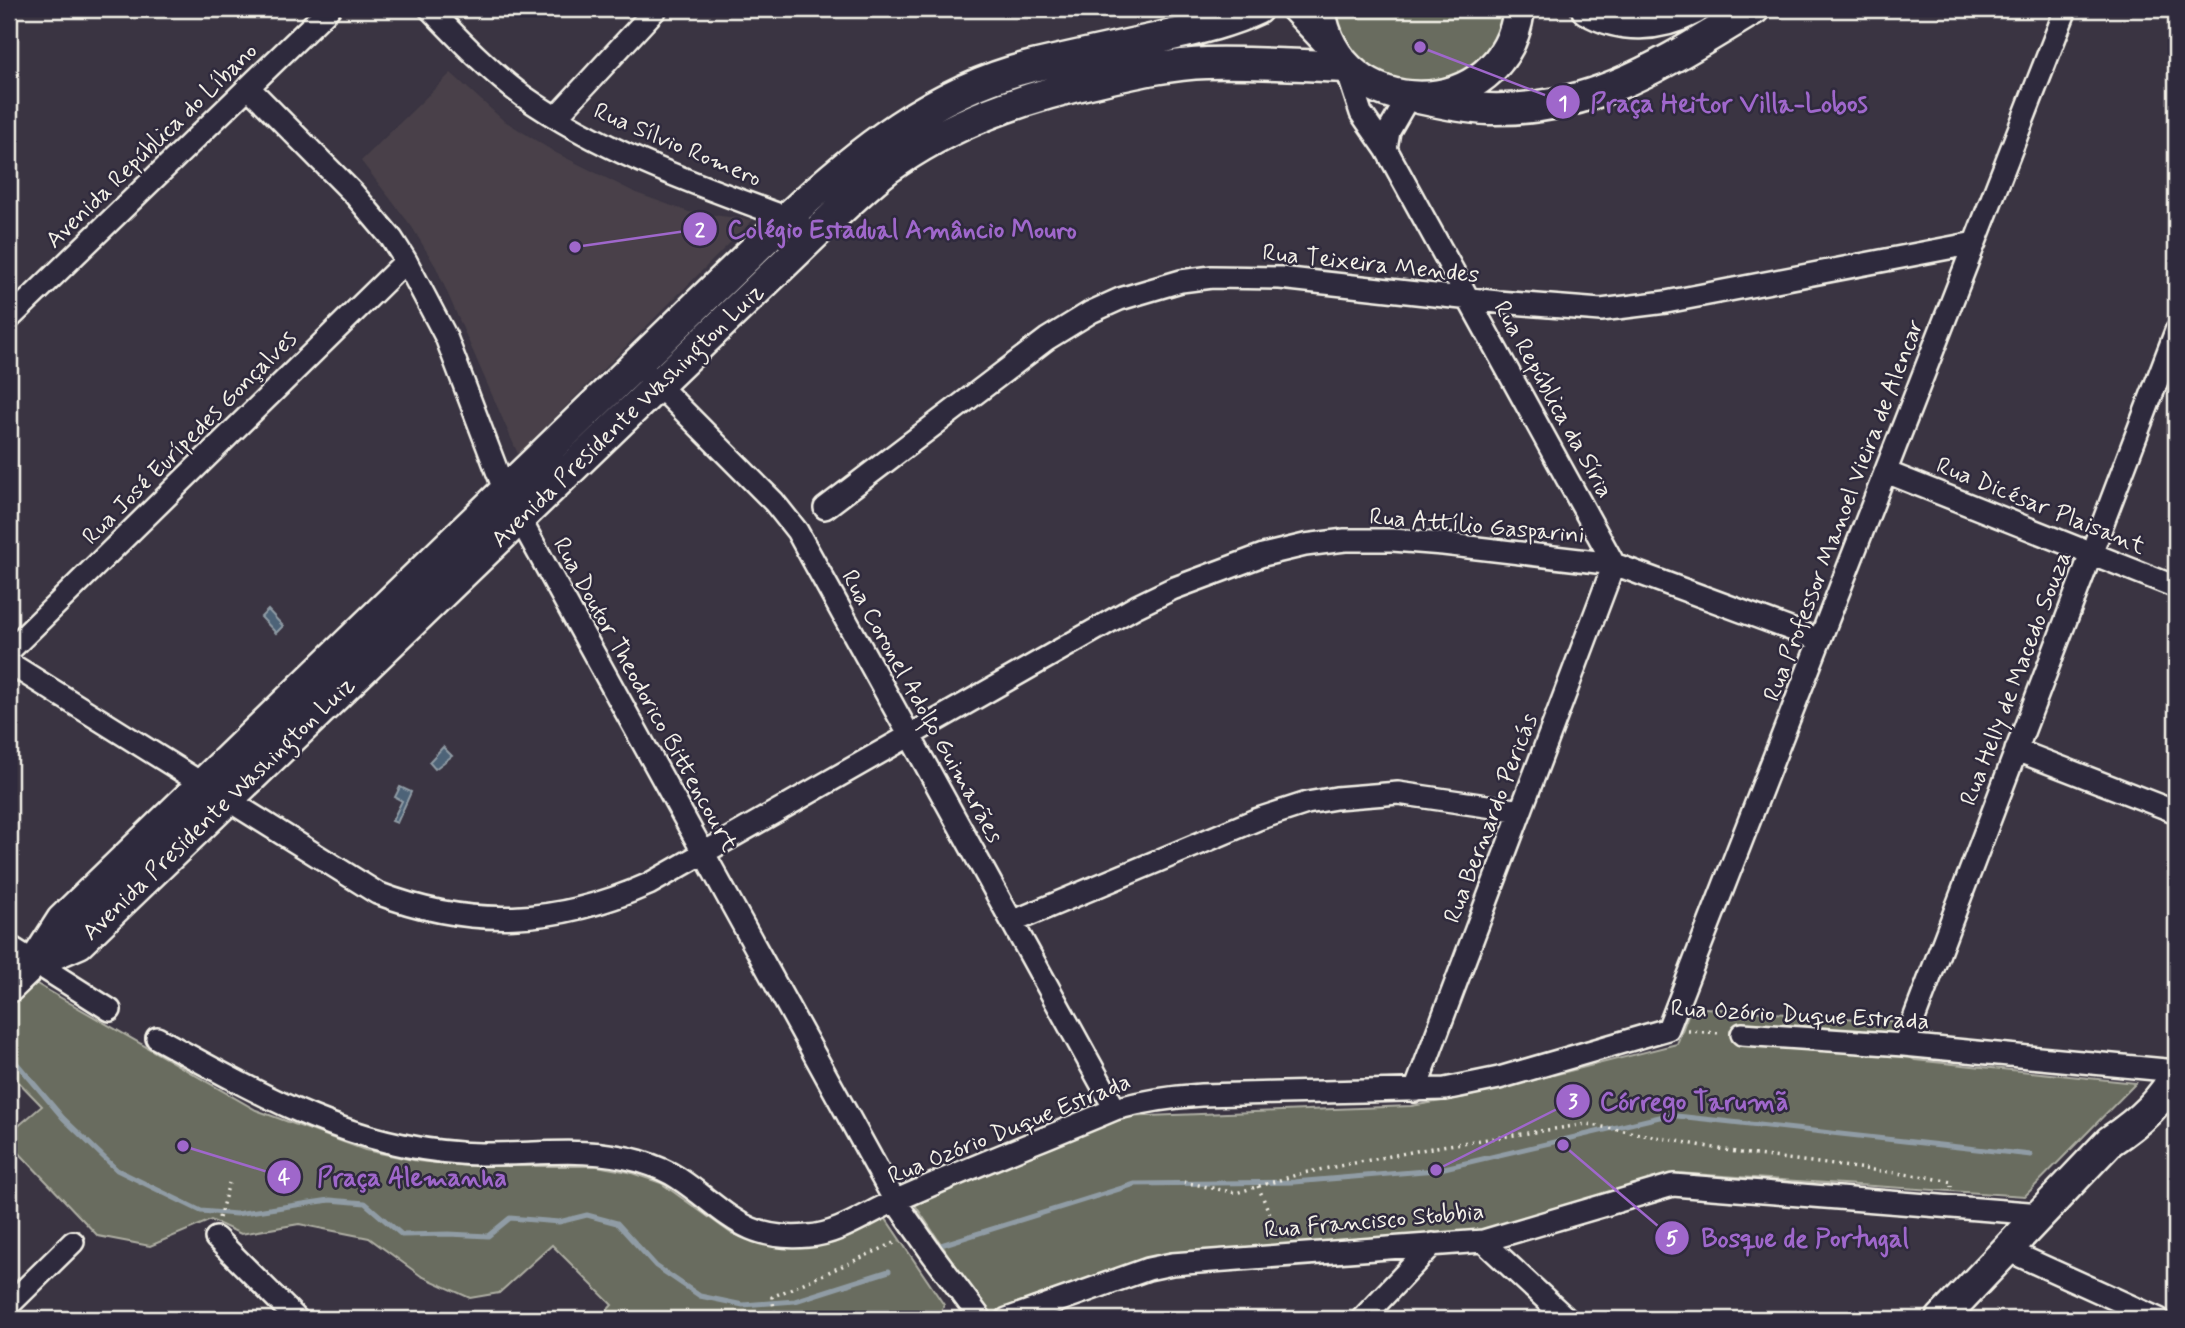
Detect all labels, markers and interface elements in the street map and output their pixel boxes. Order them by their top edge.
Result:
street label: Avenida República do Líbano [39,36,265,256]
callout: Praça Heitor Villa-Lobos [1545,79,1878,126]
text: Praça Heitor Villa-Lobos [1590,88,1868,122]
text: 1 [1558,90,1568,118]
street label: Rua Sílvio Romero [589,96,766,195]
callout: Colégio Estadual Amâncio Mouro [683,206,1086,253]
text: Colégio Estadual Amâncio Mouro [727,214,1077,249]
text: 2 [695,217,706,245]
street label: Rua Teixeira Mendes [1261,238,1481,291]
street label: Avenida Presidente Washington Luiz [485,277,773,557]
street label: Rua República da Síria [1486,296,1620,504]
street label: Rua Professor Manoel Vieira de Alencar [1757,315,1932,706]
street label: Rua José Eurípedes Gonçalves [76,324,304,552]
street label: Rua Dicésar Plaisant [1931,450,2150,563]
street label: Rua Attílio Gasparini [1368,502,1586,551]
street label: Rua Doutor Theodorico Bittencourt [545,532,744,857]
street label: Rua Helly de Macedo Souza [1954,547,2079,810]
street label: Rua Coronel Adolfo Guimarães [832,564,1010,850]
street label: Avenida Presidente Washington Luiz [76,670,364,950]
street label: Rua Bernardo Pericás [1437,709,1546,928]
street label: Rua Ozório Duque Estrada [1670,993,1930,1038]
street label: Rua Ozório Duque Estrada [884,1066,1136,1192]
callout: Córrego Tarumã [1555,1077,1797,1124]
text: Córrego Tarumã [1600,1086,1788,1123]
text: 3 [1568,1088,1578,1116]
callout: Praça Alemanha [266,1153,523,1200]
text: Praça Alemanha [317,1162,507,1196]
text: 4 [278,1164,291,1192]
street label: Rua Francisco Stobbia [1263,1196,1485,1247]
callout: Bosque de Portugal [1654,1215,1921,1262]
text: Bosque de Portugal [1701,1223,1909,1258]
text: 5 [1666,1225,1679,1253]

